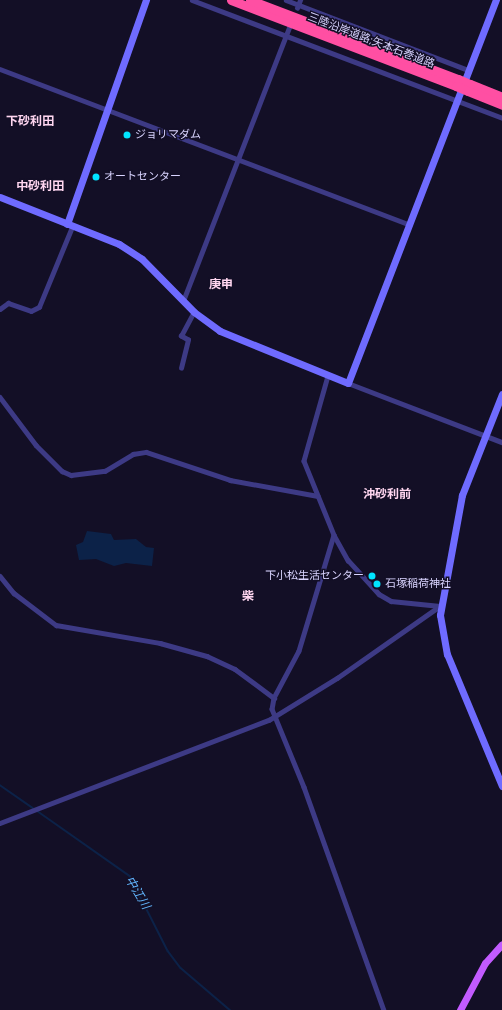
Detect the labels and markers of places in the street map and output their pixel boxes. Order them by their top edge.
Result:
place label: ジョリマダム [135,128,201,142]
marker: ジョリマダム [122,130,132,140]
place label: オートセンター [104,170,181,184]
marker: オートセンター [91,172,101,182]
place label: 下小松生活センター [265,569,364,583]
marker: 下小松生活センター [367,571,377,581]
place label: 石塚稲荷神社 [385,577,451,591]
marker: 石塚稲荷神社 [372,579,382,589]

